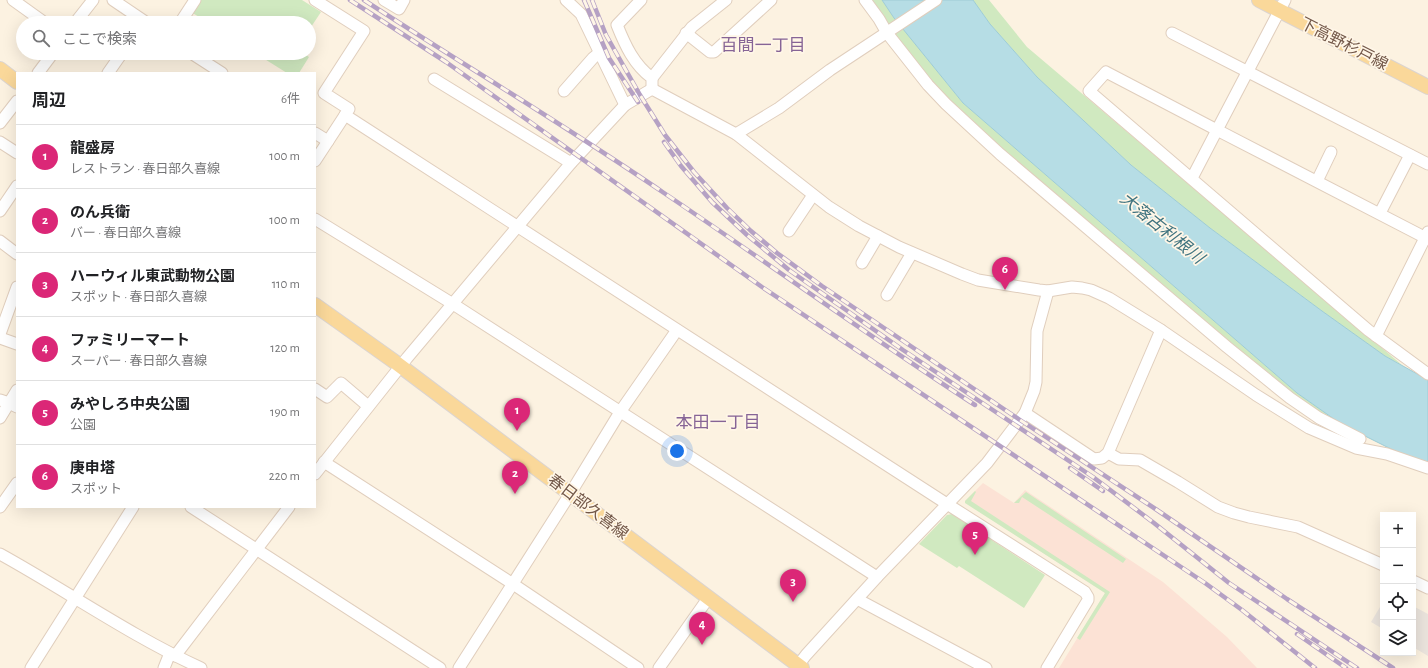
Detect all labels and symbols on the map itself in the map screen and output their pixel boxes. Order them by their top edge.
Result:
street label: 下高野杉戸線 [1298,14,1391,73]
district label: 百間一丁目 [721,37,806,54]
water label: 大落古利根川 [1117,189,1209,268]
pin: 6 [992,257,1018,290]
pin: 1 [504,398,530,431]
district label: 本田一丁目 [676,414,761,431]
your location [667,441,687,461]
pin: 2 [502,461,528,494]
street label: 春日部久喜線 [545,471,632,542]
pin: 5 [962,522,988,555]
pin: 3 [780,569,806,602]
pin: 4 [689,612,715,645]

